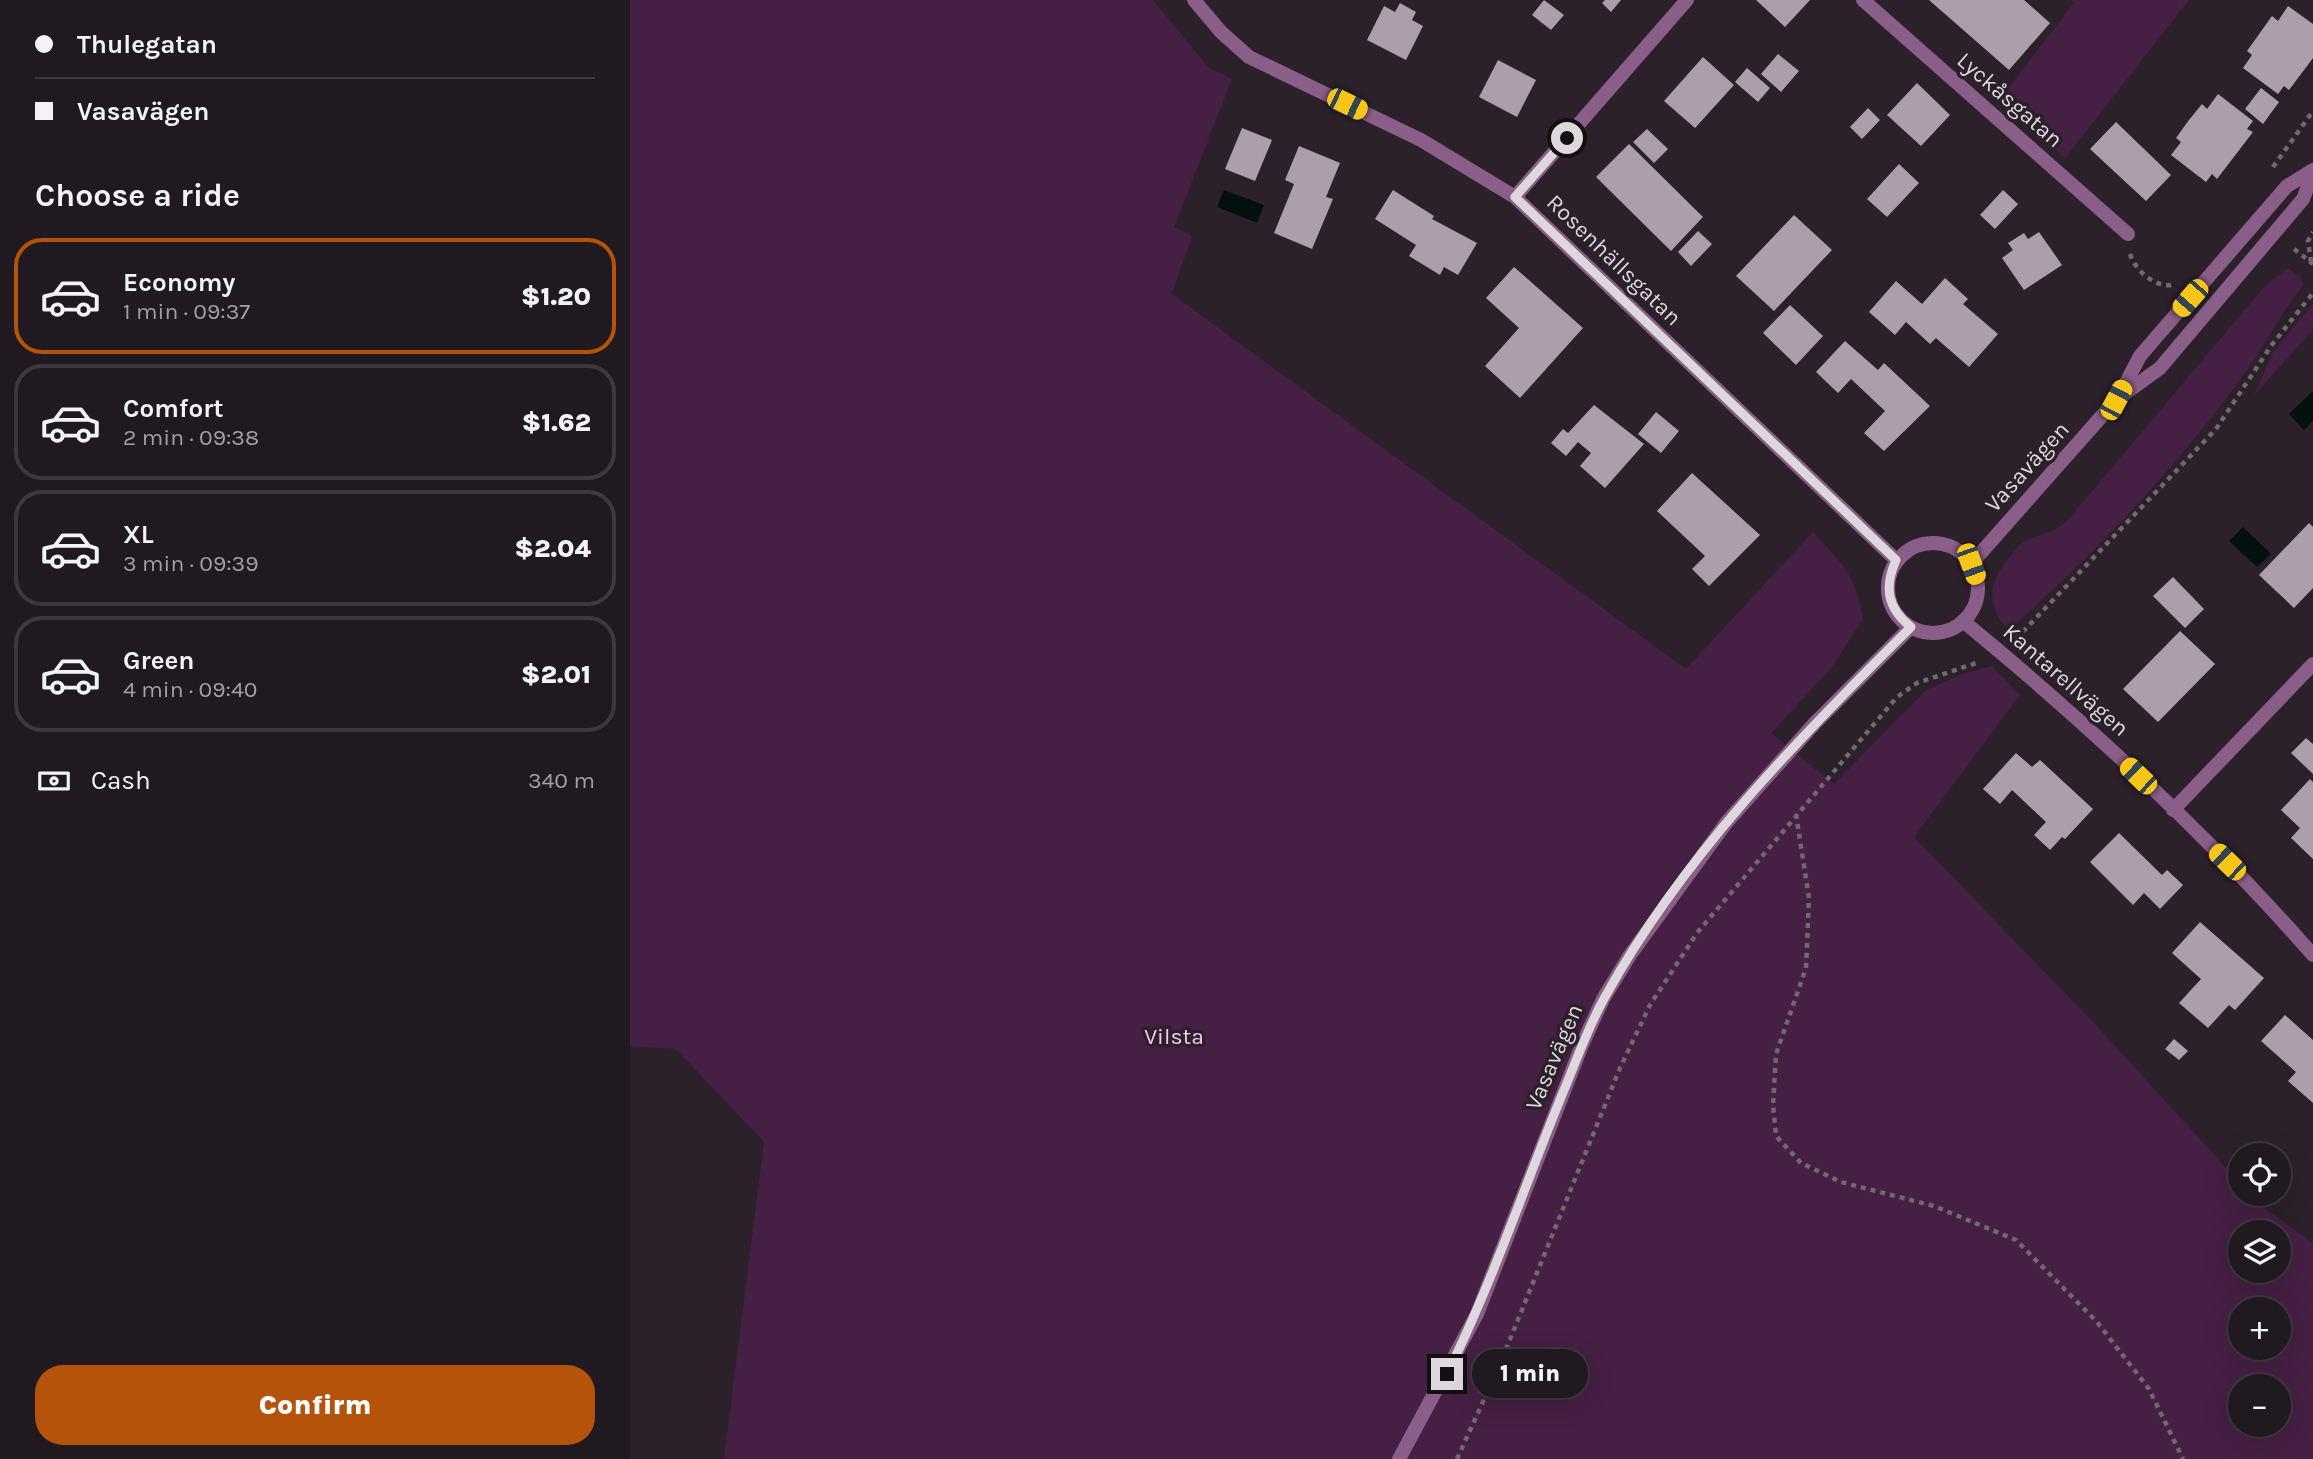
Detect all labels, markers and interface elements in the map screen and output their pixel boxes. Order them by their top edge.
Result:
text: Thulegatan [77,29,217,60]
street label: Lyckåsgatan [1952,47,2068,153]
car [1324,85,1371,123]
text: Vasavägen [77,96,210,127]
route start [1551,122,1583,154]
text: Choose a ride [35,177,240,214]
street label: Rosenhällsgatan [1541,189,1687,331]
icon: car [39,265,102,328]
text: Economy [123,267,235,298]
car [2169,275,2212,321]
text: $1.20 [521,281,591,312]
text: 1 min · 09:37 [123,298,250,325]
car [2097,377,2136,423]
icon: car [39,391,102,454]
text: Comfort [123,393,224,424]
text: $1.62 [522,407,591,438]
street label: Vasavägen [1979,416,2075,518]
text: 2 min · 09:38 [123,424,259,451]
icon: car [39,517,102,580]
text: XL [123,519,154,550]
text: $2.04 [514,533,591,564]
car [1954,541,1989,587]
text: 3 min · 09:39 [123,550,259,577]
street label: Kantarellvägen [1998,618,2134,742]
icon: car [39,643,102,706]
text: Green [123,645,195,676]
text: $2.01 [521,659,591,690]
text: 4 min · 09:40 [123,676,257,703]
car [2116,754,2161,798]
icon: cash [35,762,73,800]
text: Cash [91,765,151,796]
text: 340 m [528,767,595,794]
car [2205,840,2250,884]
street label: Vasavägen [1520,1000,1588,1114]
park label: Vilsta [1144,1023,1204,1050]
map controls [2228,1143,2291,1437]
button: locate [2228,1143,2291,1206]
button: layers [2228,1220,2291,1283]
button: + [2228,1297,2291,1360]
callout: 1 min [1472,1350,1587,1398]
route end [1431,1358,1463,1390]
text: 1 min [1500,1360,1560,1387]
button: Confirm [35,1365,595,1445]
button: − [2228,1374,2291,1437]

